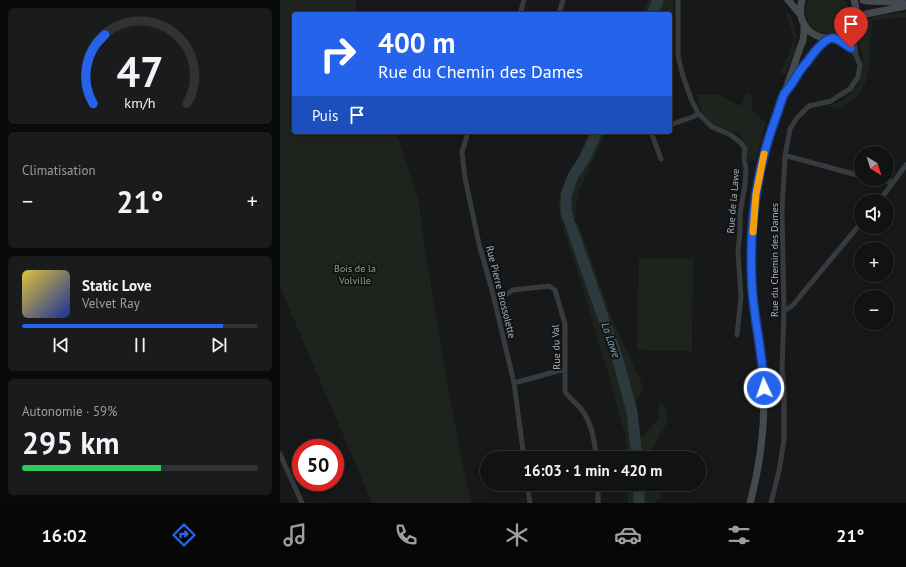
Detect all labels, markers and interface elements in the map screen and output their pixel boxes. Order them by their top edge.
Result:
pin [834,7.0,868,48]
icon: arrive [840,13,862,35]
text: 400 m [378,24,455,61]
icon: right [312,28,364,80]
text: 47 [116,45,164,98]
text: Rue du Chemin des Dames [378,60,583,83]
text: km/h [124,92,156,111]
icon: arrive [346,104,368,126]
text: Puis [312,106,338,125]
north arrow [854,146,894,186]
map controls [854,146,894,330]
text: Climatisation [22,162,96,179]
street label: Rue de la Lawe [724,168,742,234]
text: 21° [116,182,164,221]
text: − [22,187,33,215]
text: + [247,187,258,215]
button: sound [854,194,894,234]
street label: Rue du Chemin des Dames [768,203,781,317]
button: + [854,242,894,282]
street label: Rue Pierre Brossolette [483,244,519,340]
park label: Bois de la Volville [334,262,376,287]
text: Static Love [82,276,152,295]
button: − [854,290,894,330]
text: Velvet Ray [82,295,140,312]
water label: La Lawe [598,321,624,359]
street label: Rue du Val [549,324,563,370]
icon: previous [50,334,72,356]
icon: pause [129,334,151,356]
icon: next [208,334,230,356]
position arrow [743,367,785,409]
text: Autonomie · 59% [22,403,117,420]
text: 295 km [22,423,120,462]
speed limit sign: 50 [292,439,344,491]
text: 16:03 · 1 min · 420 m [524,461,662,480]
icon: directions [170,521,198,549]
icon: music [281,521,309,549]
icon: phone [392,521,420,549]
icon: climate [503,521,531,549]
icon: car [614,521,642,549]
icon: filters [725,521,753,549]
text: 16:02 [42,524,87,547]
text: 21° [836,524,864,547]

